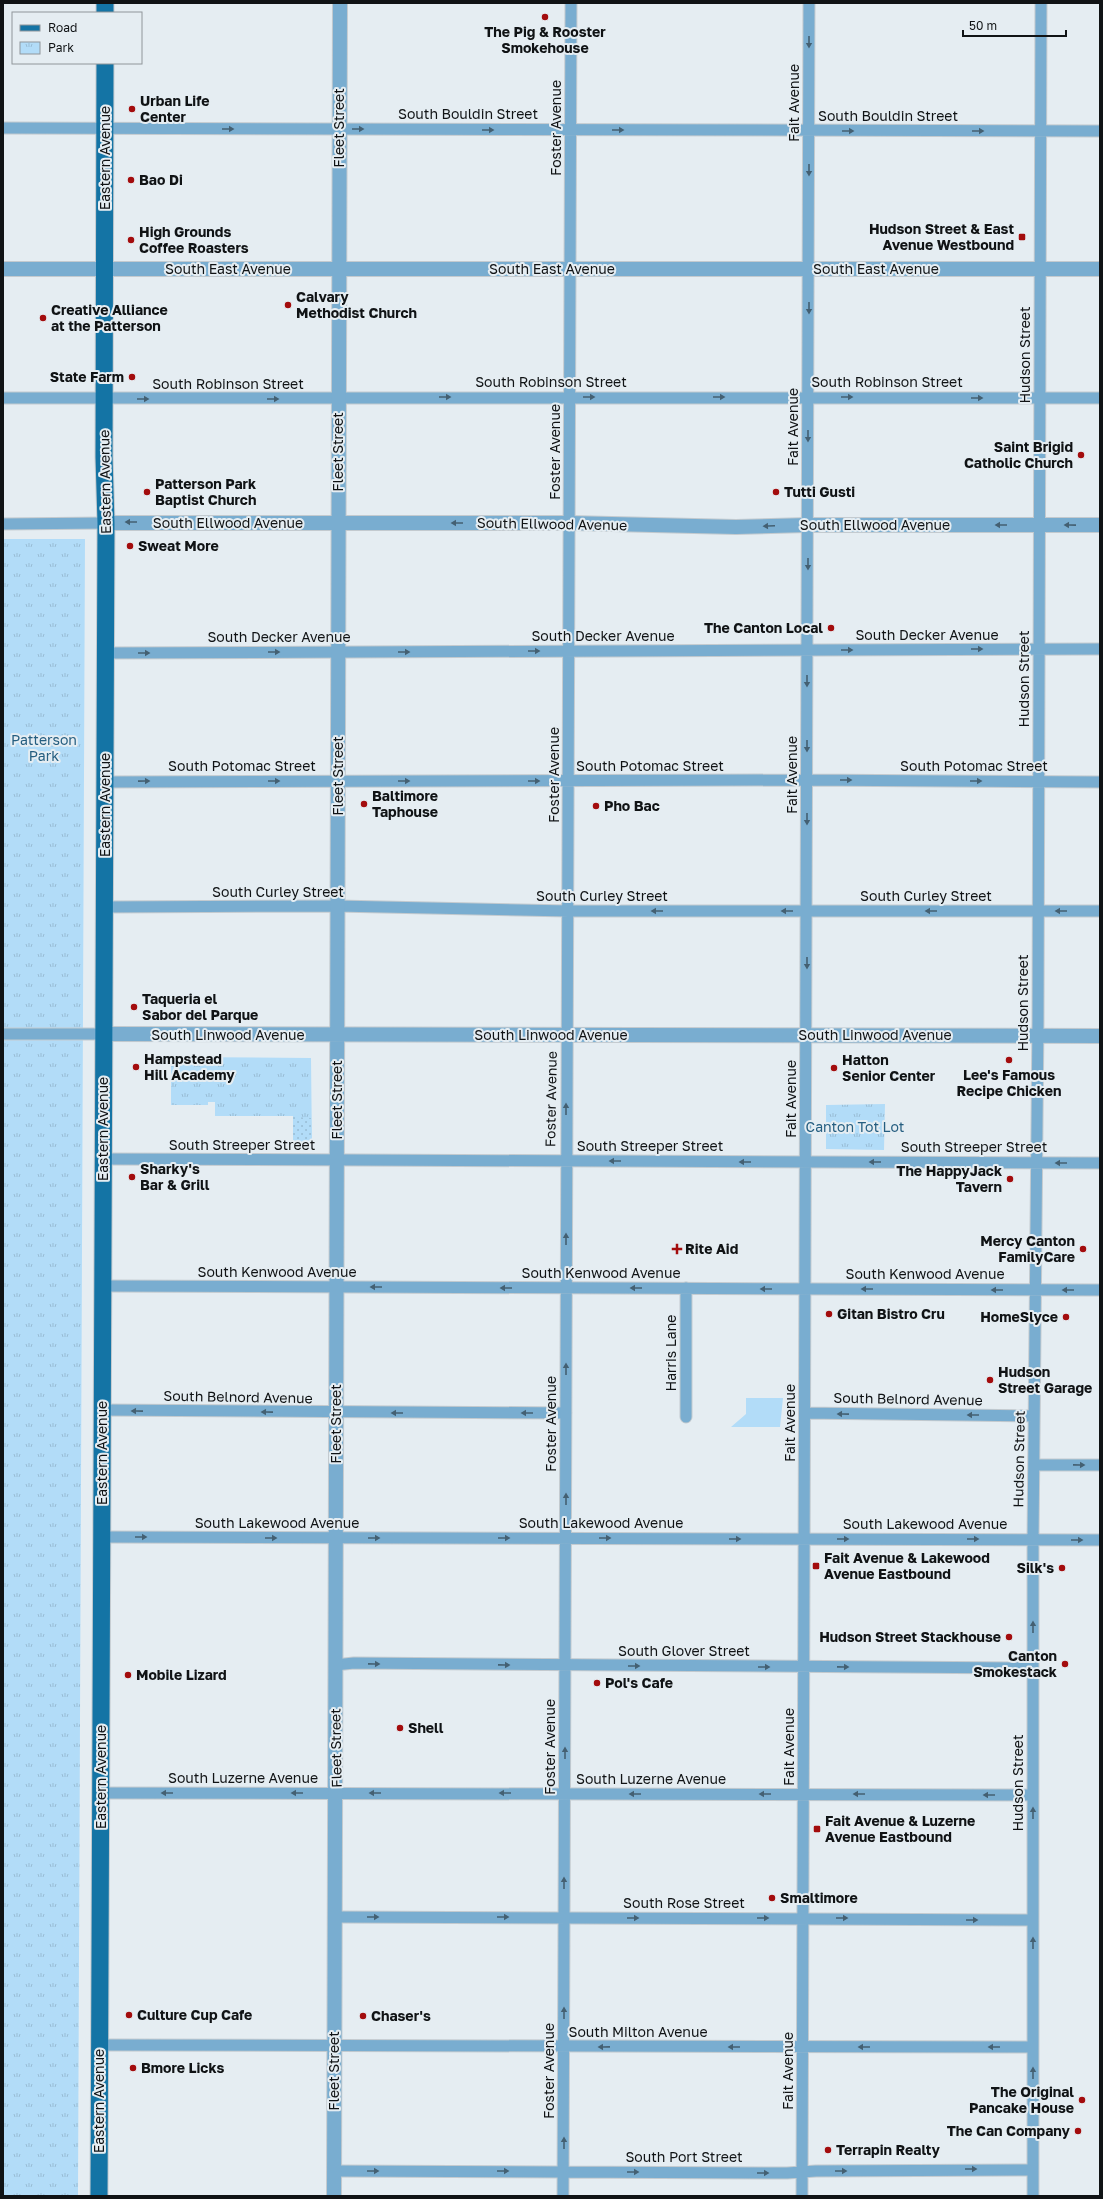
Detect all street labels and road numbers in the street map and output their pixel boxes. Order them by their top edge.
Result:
street label: Fait Avenue [785,64,802,142]
street label: Foster Avenue [547,80,564,176]
street label: Fleet Street [330,88,347,168]
street label: South Bouldin Street [398,105,538,122]
street label: Eastern Avenue [96,106,113,210]
street label: South Bouldin Street [818,107,958,124]
street label: South East Avenue [165,260,291,277]
street label: South East Avenue [489,260,615,277]
street label: South East Avenue [813,260,939,277]
street label: Hudson Street [1016,306,1033,404]
street label: South Robinson Street [475,373,627,390]
street label: South Robinson Street [811,373,963,390]
street label: South Robinson Street [152,375,304,392]
street label: Fait Avenue [784,388,801,466]
street label: Foster Avenue [546,404,563,500]
street label: Fleet Street [329,412,346,492]
street label: Eastern Avenue [95,430,114,534]
street label: South Ellwood Avenue [153,514,303,531]
street label: South Ellwood Avenue [477,514,627,533]
street label: South Ellwood Avenue [800,516,950,533]
street label: South Decker Avenue [855,626,999,643]
street label: South Decker Avenue [531,627,675,644]
street label: South Decker Avenue [207,628,351,645]
street label: Hudson Street [1015,630,1032,728]
street label: Foster Avenue [545,727,562,823]
street label: Fleet Street [329,736,346,816]
street label: Fait Avenue [783,736,800,814]
street label: Eastern Avenue [96,753,113,857]
street label: South Potomac Street [168,757,316,774]
street label: South Potomac Street [576,757,724,774]
street label: South Potomac Street [900,757,1048,774]
street label: South Curley Street [212,883,344,900]
street label: South Curley Street [536,887,668,904]
street label: South Curley Street [860,887,992,904]
street label: Hudson Street [1014,954,1031,1052]
street label: South Linwood Avenue [151,1026,305,1043]
street label: South Linwood Avenue [474,1026,628,1043]
street label: South Linwood Avenue [798,1026,952,1043]
street label: Foster Avenue [541,1051,560,1147]
street label: Fleet Street [328,1060,345,1140]
street label: Fait Avenue [782,1060,799,1138]
street label: Eastern Avenue [94,1077,111,1181]
street label: South Streeper Street [169,1136,315,1153]
street label: South Streeper Street [577,1137,723,1154]
street label: South Streeper Street [901,1138,1047,1155]
street label: South Kenwood Avenue [197,1263,357,1280]
street label: South Kenwood Avenue [521,1264,681,1281]
street label: South Kenwood Avenue [845,1265,1005,1282]
street label: Harris Lane [662,1315,679,1391]
street label: Foster Avenue [542,1376,559,1472]
street label: Fleet Street [327,1384,344,1464]
street label: Fait Avenue [781,1384,798,1462]
street label: South Belnord Avenue [163,1387,313,1406]
street label: South Belnord Avenue [833,1389,983,1408]
street label: Eastern Avenue [93,1401,110,1505]
street label: Hudson Street [1009,1410,1028,1508]
street label: South Lakewood Avenue [195,1514,359,1531]
street label: South Lakewood Avenue [519,1514,683,1531]
street label: South Lakewood Avenue [843,1515,1007,1532]
street label: South Glover Street [618,1642,750,1659]
street label: Foster Avenue [541,1699,558,1795]
street label: Fleet Street [326,1708,345,1788]
street label: Fait Avenue [780,1708,797,1786]
street label: Eastern Avenue [92,1725,109,1829]
street label: Hudson Street [1009,1734,1026,1832]
street label: South Luzerne Avenue [168,1769,318,1786]
street label: South Luzerne Avenue [576,1770,726,1787]
street label: South Rose Street [623,1894,745,1911]
street label: Foster Avenue [540,2023,557,2119]
street label: South Milton Avenue [568,2023,708,2040]
street label: Fleet Street [325,2031,342,2111]
street label: Fait Avenue [779,2032,796,2110]
street label: Eastern Avenue [90,2049,107,2153]
street label: South Port Street [625,2148,743,2165]

